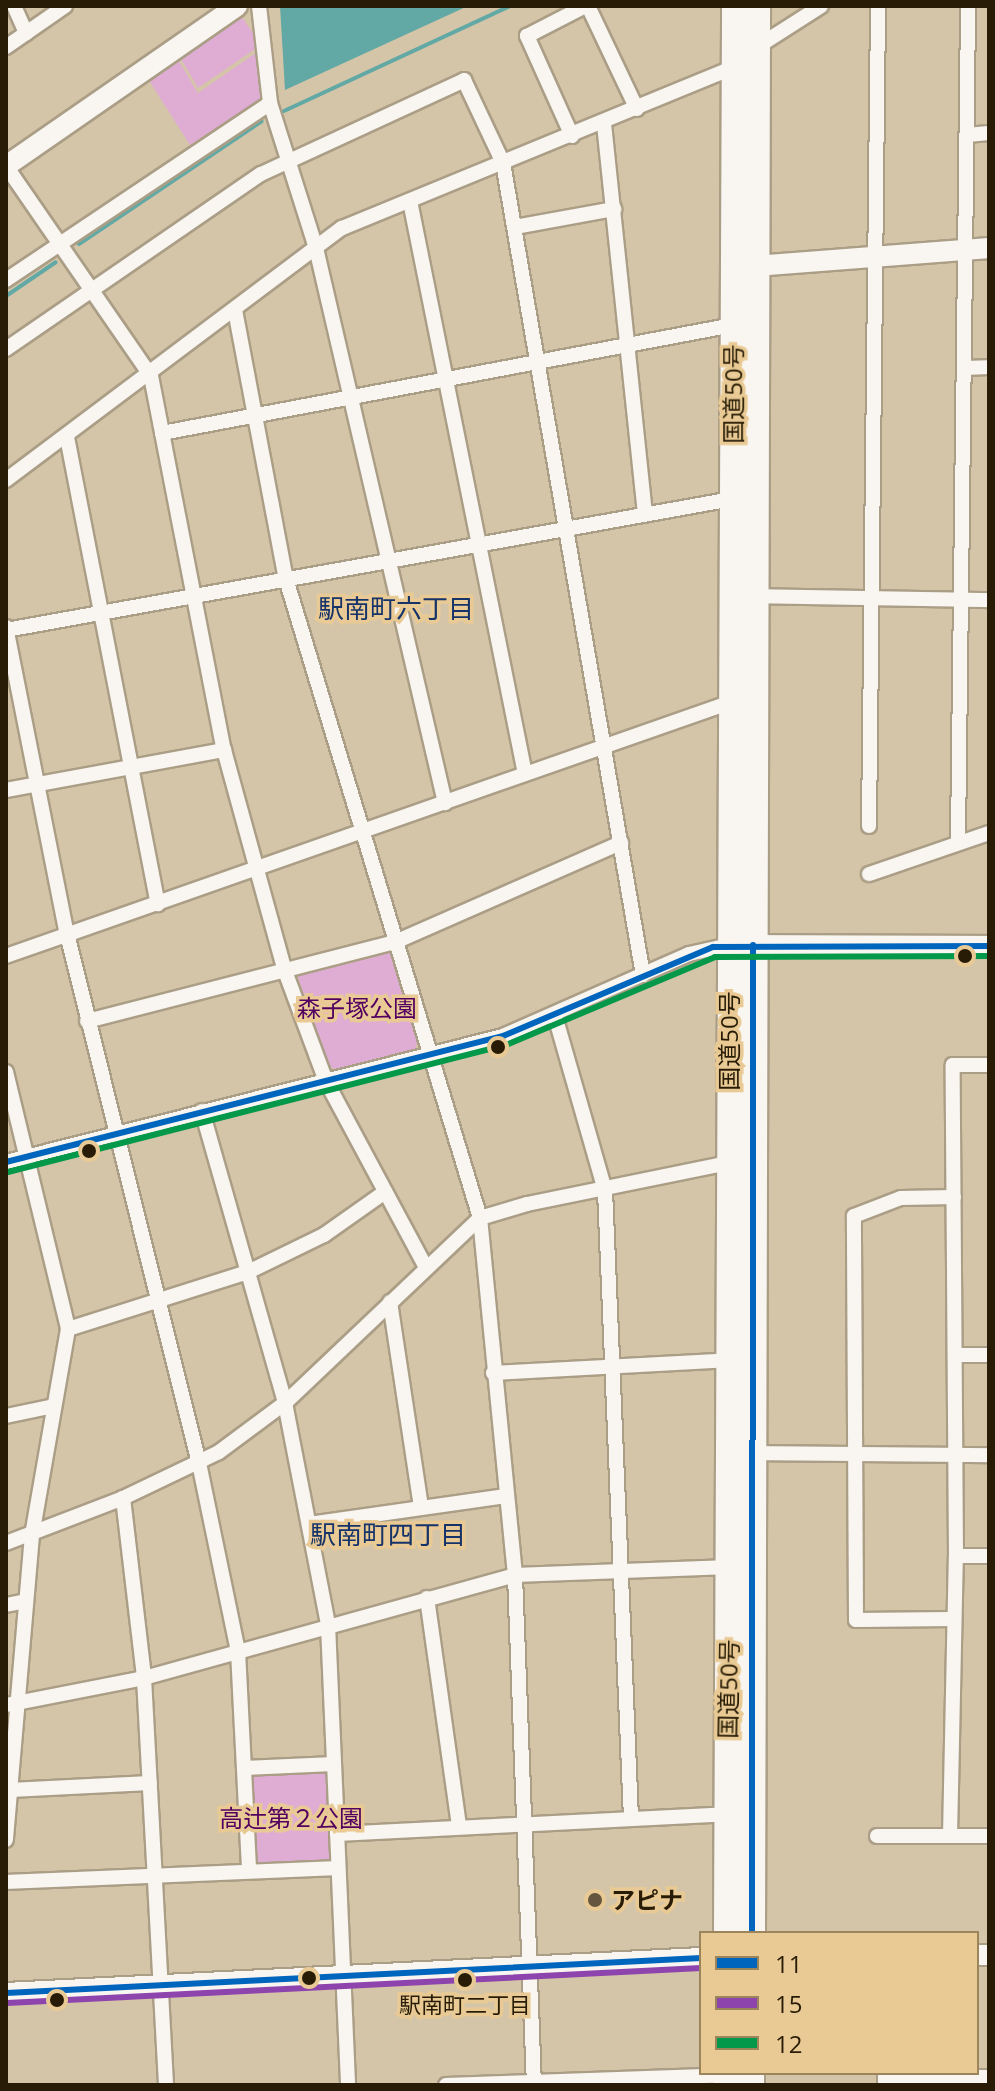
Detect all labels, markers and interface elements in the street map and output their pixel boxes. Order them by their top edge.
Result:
street label: 国道50号 [719,344,747,444]
district label: 駅南町六丁目 [318,593,474,625]
unlabelled marker [957,948,973,964]
street label: 国道50号 [715,991,743,1091]
park label: 森子塚公園 [297,994,417,1022]
unlabelled marker [490,1039,506,1055]
unlabelled marker [81,1143,97,1159]
district label: 駅南町四丁目 [310,1519,466,1551]
street label: 国道50号 [713,1639,743,1739]
park label: 高辻第２公園 [219,1804,363,1832]
place label: アピナ [611,1886,683,1914]
marker: アピナ [586,1891,604,1909]
legend [699,1931,979,2075]
text: 11 [775,1947,802,1980]
unlabelled marker [301,1970,317,1986]
marker: 駅南町二丁目 [457,1972,473,1988]
text: 15 [775,1987,802,2020]
unlabelled marker [49,1992,65,2008]
place label: 駅南町二丁目 [399,1992,531,2018]
text: 12 [775,2027,802,2060]

